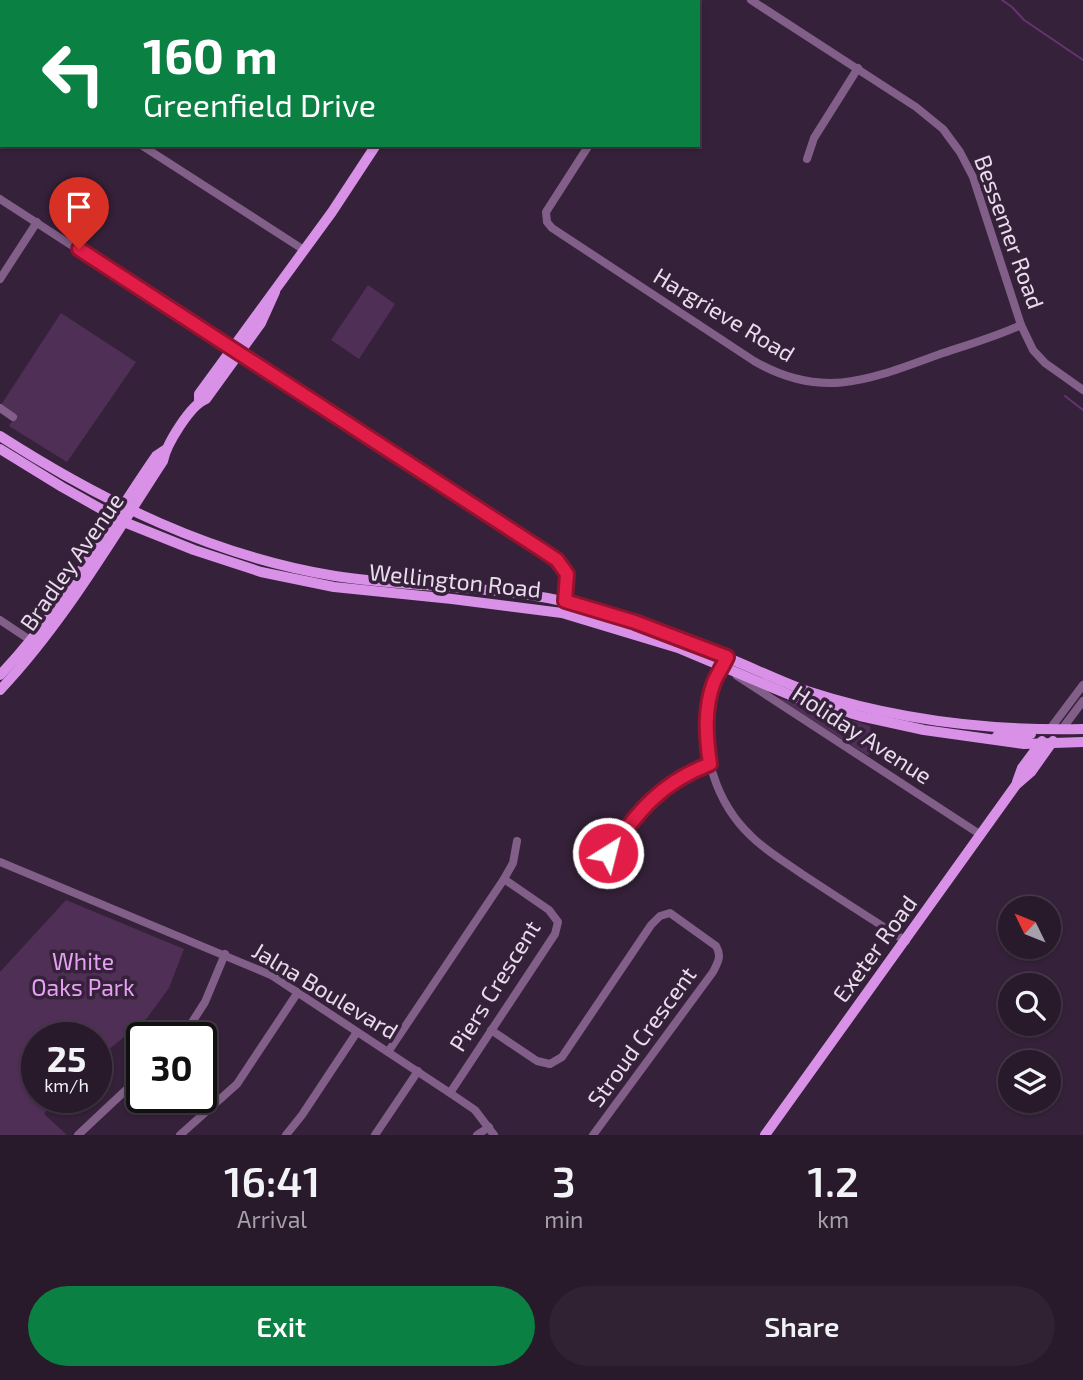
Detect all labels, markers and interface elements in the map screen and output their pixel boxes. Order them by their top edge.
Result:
text: 160 m [143,25,278,84]
icon: left [28,28,119,119]
text: Greenfield Drive [143,85,376,123]
street label: Bessemer Road [969,151,1051,312]
pin [49,177,109,249]
icon: arrive [60,188,98,226]
street label: Hargrieve Road [649,261,800,367]
street label: Bradley Avenue [13,487,129,636]
street label: Wellington Road [368,557,542,603]
street label: Holiday Avenue [788,679,937,789]
position arrow [571,816,645,890]
street label: Exeter Road [826,890,922,1007]
north arrow [998,896,1060,959]
map controls [998,896,1061,1113]
street label: Piers Crescent [443,915,546,1056]
street label: Jalna Boulevard [248,936,403,1045]
park label: White Oaks Park [31,947,135,1001]
street label: Stroud Crescent [581,961,702,1112]
button: search [998,973,1061,1036]
speed limit sign: 30 [126,1022,217,1113]
text: 25 [47,1037,86,1079]
button: layers [998,1050,1061,1113]
text: km/h [44,1074,89,1096]
text: 16:41 [224,1155,320,1205]
text: 3 [552,1155,576,1205]
text: 1.2 [807,1155,859,1205]
text: Arrival [237,1205,307,1233]
text: min [544,1205,583,1233]
text: km [817,1205,849,1233]
button: Exit [28,1286,535,1366]
button: Share [549,1286,1055,1366]

